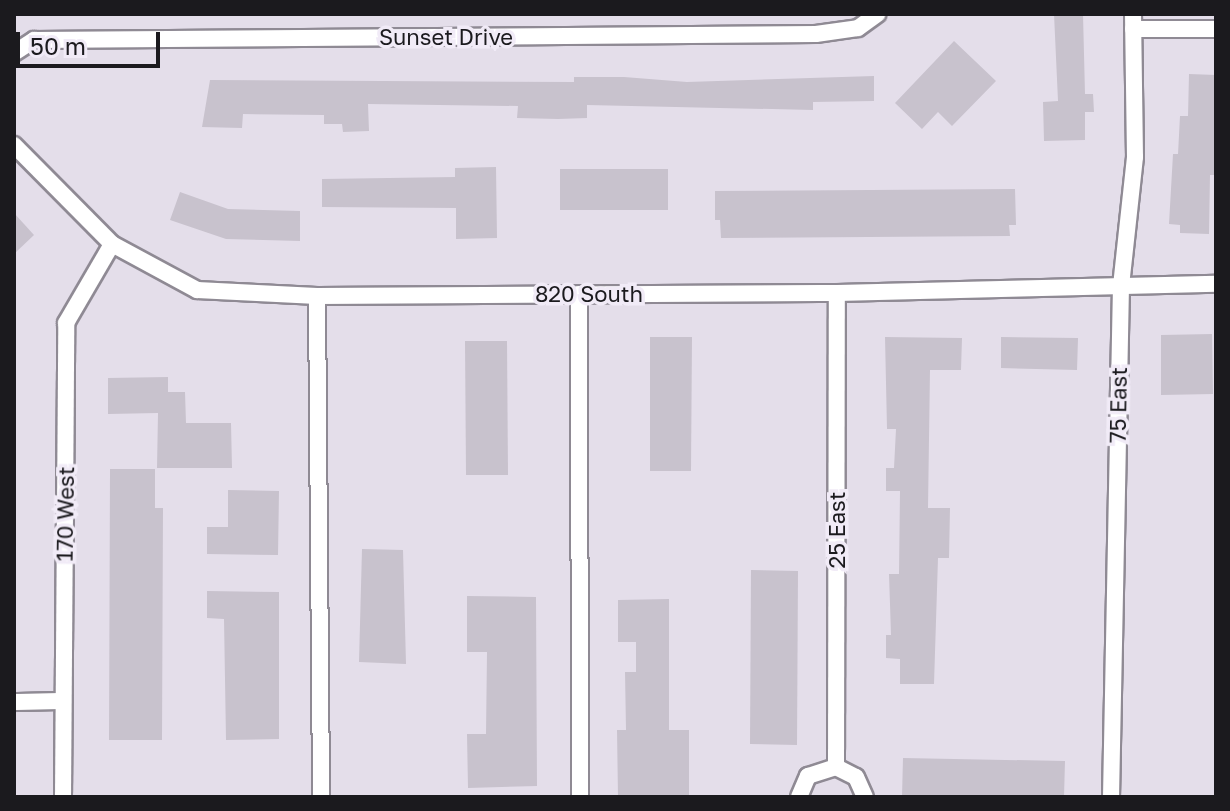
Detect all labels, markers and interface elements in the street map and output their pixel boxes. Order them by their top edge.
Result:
scale bar [20,16,164,66]
street label: Sunset Drive [379,24,513,50]
text: 50 m [30,31,86,60]
street label: 820 South [535,281,643,307]
street label: 75 East [1104,367,1132,443]
street label: 170 West [51,466,79,562]
street label: 25 East [824,491,850,569]

